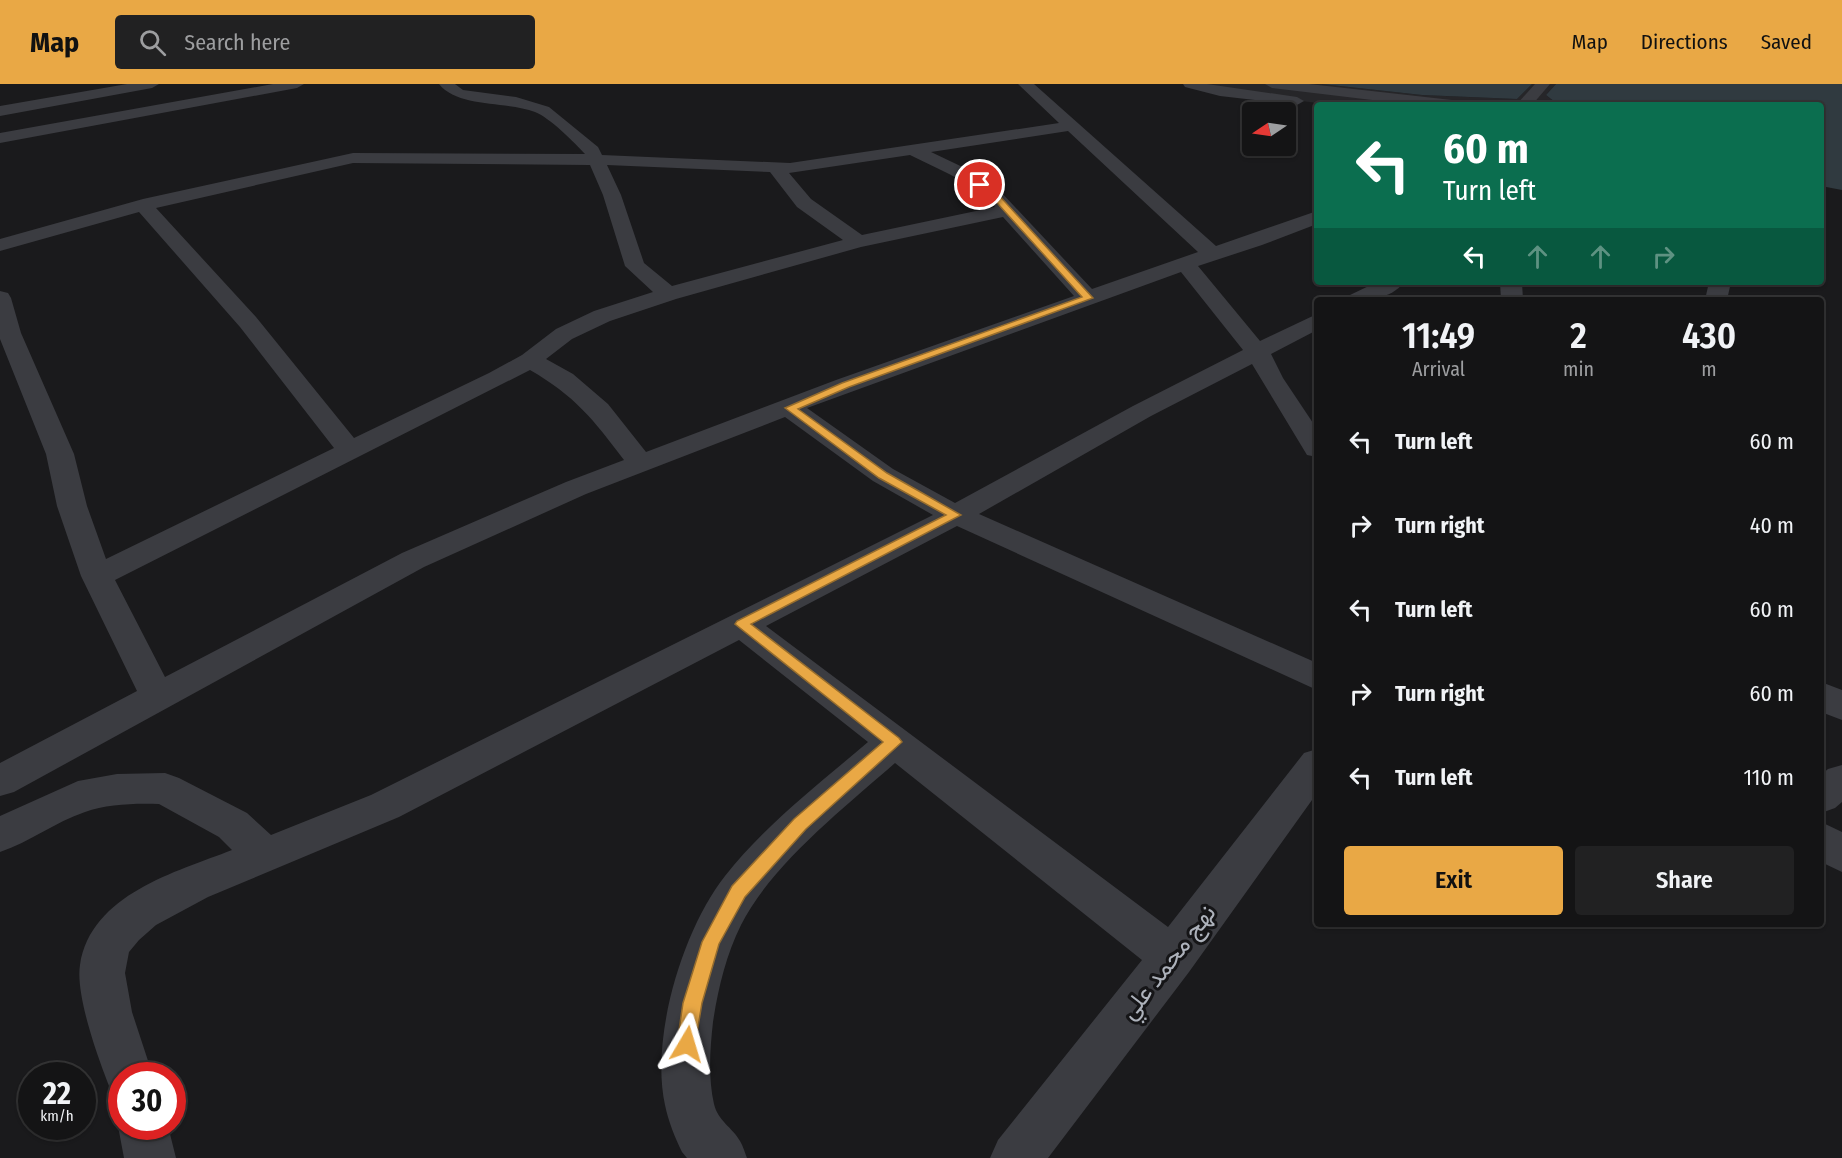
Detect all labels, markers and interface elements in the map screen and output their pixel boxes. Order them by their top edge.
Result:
search box [115,15,535,69]
text: Map [30,26,79,59]
icon: search [136,26,169,59]
text: Search here [184,29,290,56]
text: Map [1571,29,1608,55]
text: Directions [1641,29,1728,55]
text: Saved [1761,29,1812,55]
north arrow [1242,102,1296,156]
map controls [1242,102,1296,156]
text: 60 m [1443,124,1529,174]
icon: left [1344,126,1422,204]
pin [954,159,1005,210]
icon: arrive [963,168,996,201]
text: Turn left [1443,175,1536,207]
icon: left [1458,240,1491,273]
icon: ahead [1521,240,1554,273]
icon: ahead [1584,240,1617,273]
icon: right [1647,240,1680,273]
text: 11:49 [1402,314,1475,358]
text: 2 [1570,314,1587,358]
text: 430 [1682,314,1736,358]
text: Arrival [1412,357,1465,381]
text: min [1563,357,1594,381]
text: m [1701,357,1717,381]
icon: left [1344,425,1377,458]
text: Turn left [1395,428,1473,455]
text: 60 m [1750,428,1794,455]
icon: right [1344,509,1377,542]
text: Turn right [1395,512,1484,539]
text: 40 m [1750,512,1794,539]
icon: left [1344,593,1377,626]
text: Turn left [1395,596,1473,623]
text: 60 m [1750,596,1794,623]
icon: right [1344,677,1377,710]
text: Turn right [1395,680,1484,707]
text: 60 m [1750,680,1794,707]
icon: left [1344,761,1377,794]
text: Turn left [1395,764,1473,791]
text: 110 m [1744,764,1794,791]
button: Exit [1344,846,1563,915]
button: Share [1575,846,1794,915]
street label: نهج محمد علي [1114,899,1225,1028]
position arrow [655,1012,719,1076]
speed limit sign: 30 [108,1062,186,1140]
text: 22 [43,1076,71,1112]
text: km/h [40,1107,74,1125]

